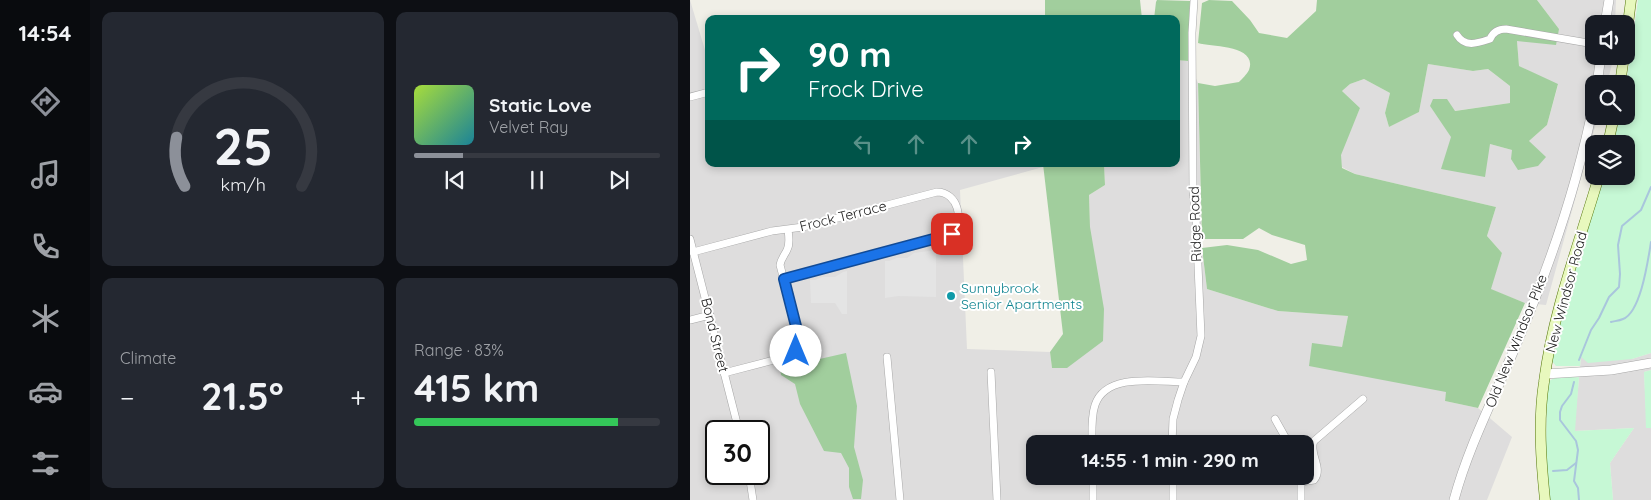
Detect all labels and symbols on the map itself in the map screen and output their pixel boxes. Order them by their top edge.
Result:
street label: Ridge Road [1185,186,1205,262]
street label: Frock Terrace [798,196,888,235]
pin [931,213,973,255]
street label: New Windsor Road [1541,230,1591,354]
street label: Old New Windsor Pike [1481,272,1551,410]
place label: Sunnybrook Senior Apartments [961,279,1082,313]
marker: Sunnybrook Senior Apartments [945,290,957,302]
street label: Bond Street [697,296,733,374]
position arrow [769,324,821,376]
speed limit sign: 30 [705,420,770,485]

